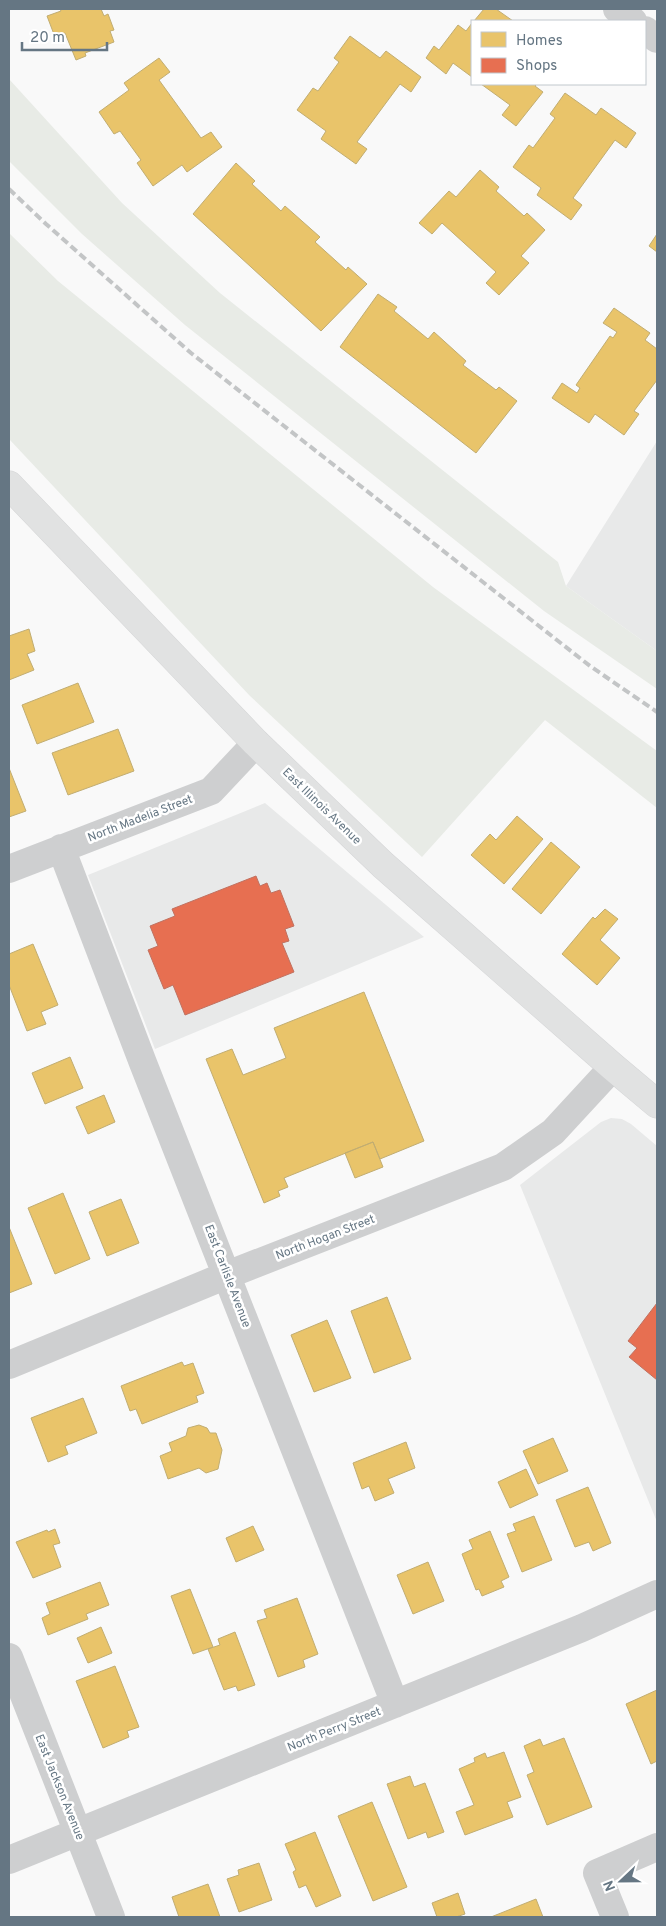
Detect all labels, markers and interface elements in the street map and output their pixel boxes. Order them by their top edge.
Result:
scale bar [22,20,108,52]
legend [471,20,646,85]
text: 20 m [30,29,65,48]
text: Homes [516,32,563,51]
text: Shops [516,57,557,76]
street label: East Illinois Avenue [278,765,364,849]
street label: North Madelia Street [86,792,195,846]
street label: North Hogan Street [273,1212,377,1264]
street label: East Carlisle Avenue [200,1223,254,1330]
street label: North Perry Street [285,1704,384,1756]
street label: East Jackson Avenue [31,1732,88,1843]
north arrow [596,1856,646,1906]
text: N [601,1877,620,1893]

